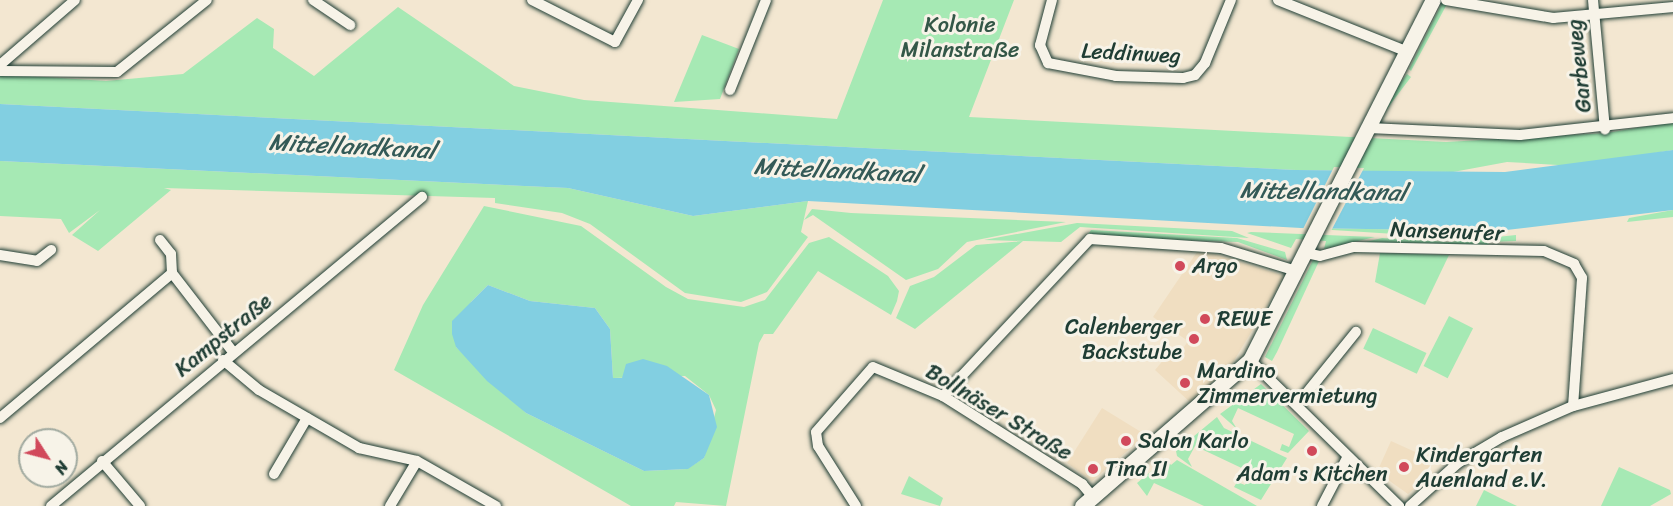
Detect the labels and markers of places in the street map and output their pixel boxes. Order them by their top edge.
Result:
place label: Argo [1192,253,1238,279]
marker: Argo [1173,259,1187,273]
place label: REWE [1217,306,1272,332]
marker: REWE [1198,312,1212,326]
place label: Calenberger Backstube [1065,313,1182,364]
marker: Calenberger Backstube [1187,332,1201,346]
place label: Mardino Zimmervermietung [1197,357,1378,408]
marker: Mardino Zimmervermietung [1178,376,1192,390]
place label: Salon Karlo [1138,428,1249,454]
marker: Salon Karlo [1119,434,1133,448]
place label: Kindergarten Auenland e.V. [1416,441,1547,493]
marker: Adam's Kitchen [1305,444,1319,458]
place label: Tina II [1105,456,1167,482]
marker: Kindergarten Auenland e.V. [1397,460,1411,474]
place label: Adam's Kitchen [1236,461,1388,487]
marker: Tina II [1086,462,1100,476]

